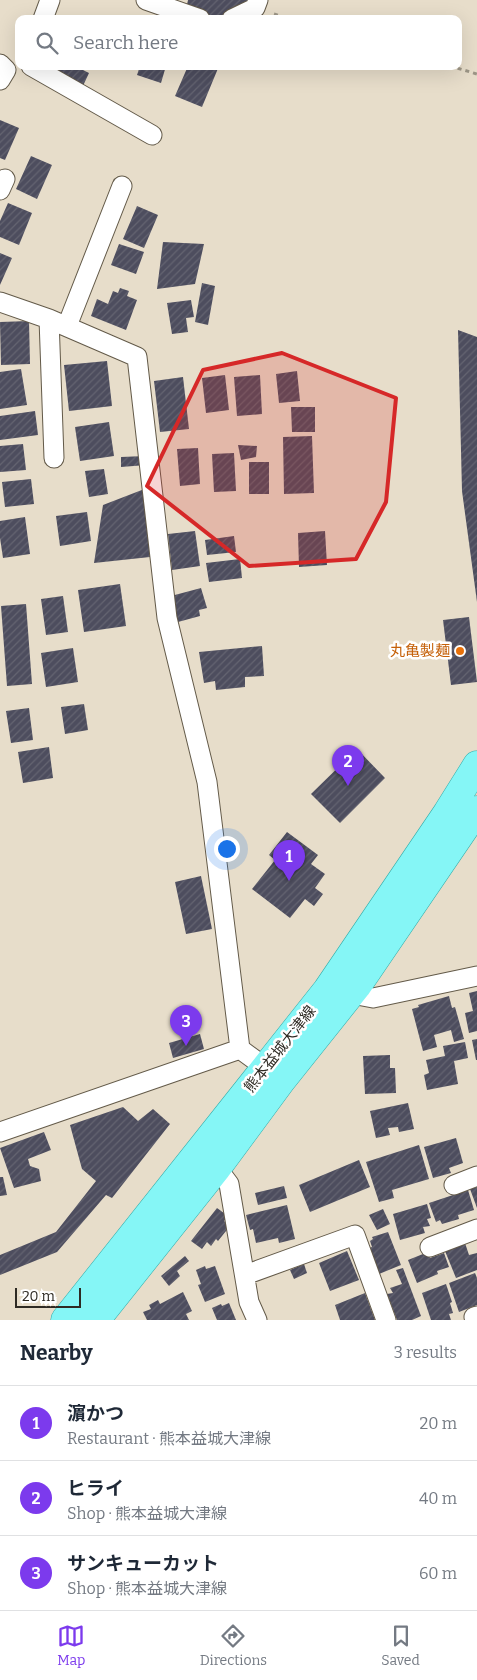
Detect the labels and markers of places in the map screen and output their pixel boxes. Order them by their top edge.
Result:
place label: 丸亀製麺 [390,642,450,660]
marker: 丸亀製麺 [454,645,466,657]
pin: 2 [332,745,364,786]
pin: 1 [273,840,305,881]
pin: 3 [170,1005,202,1046]

